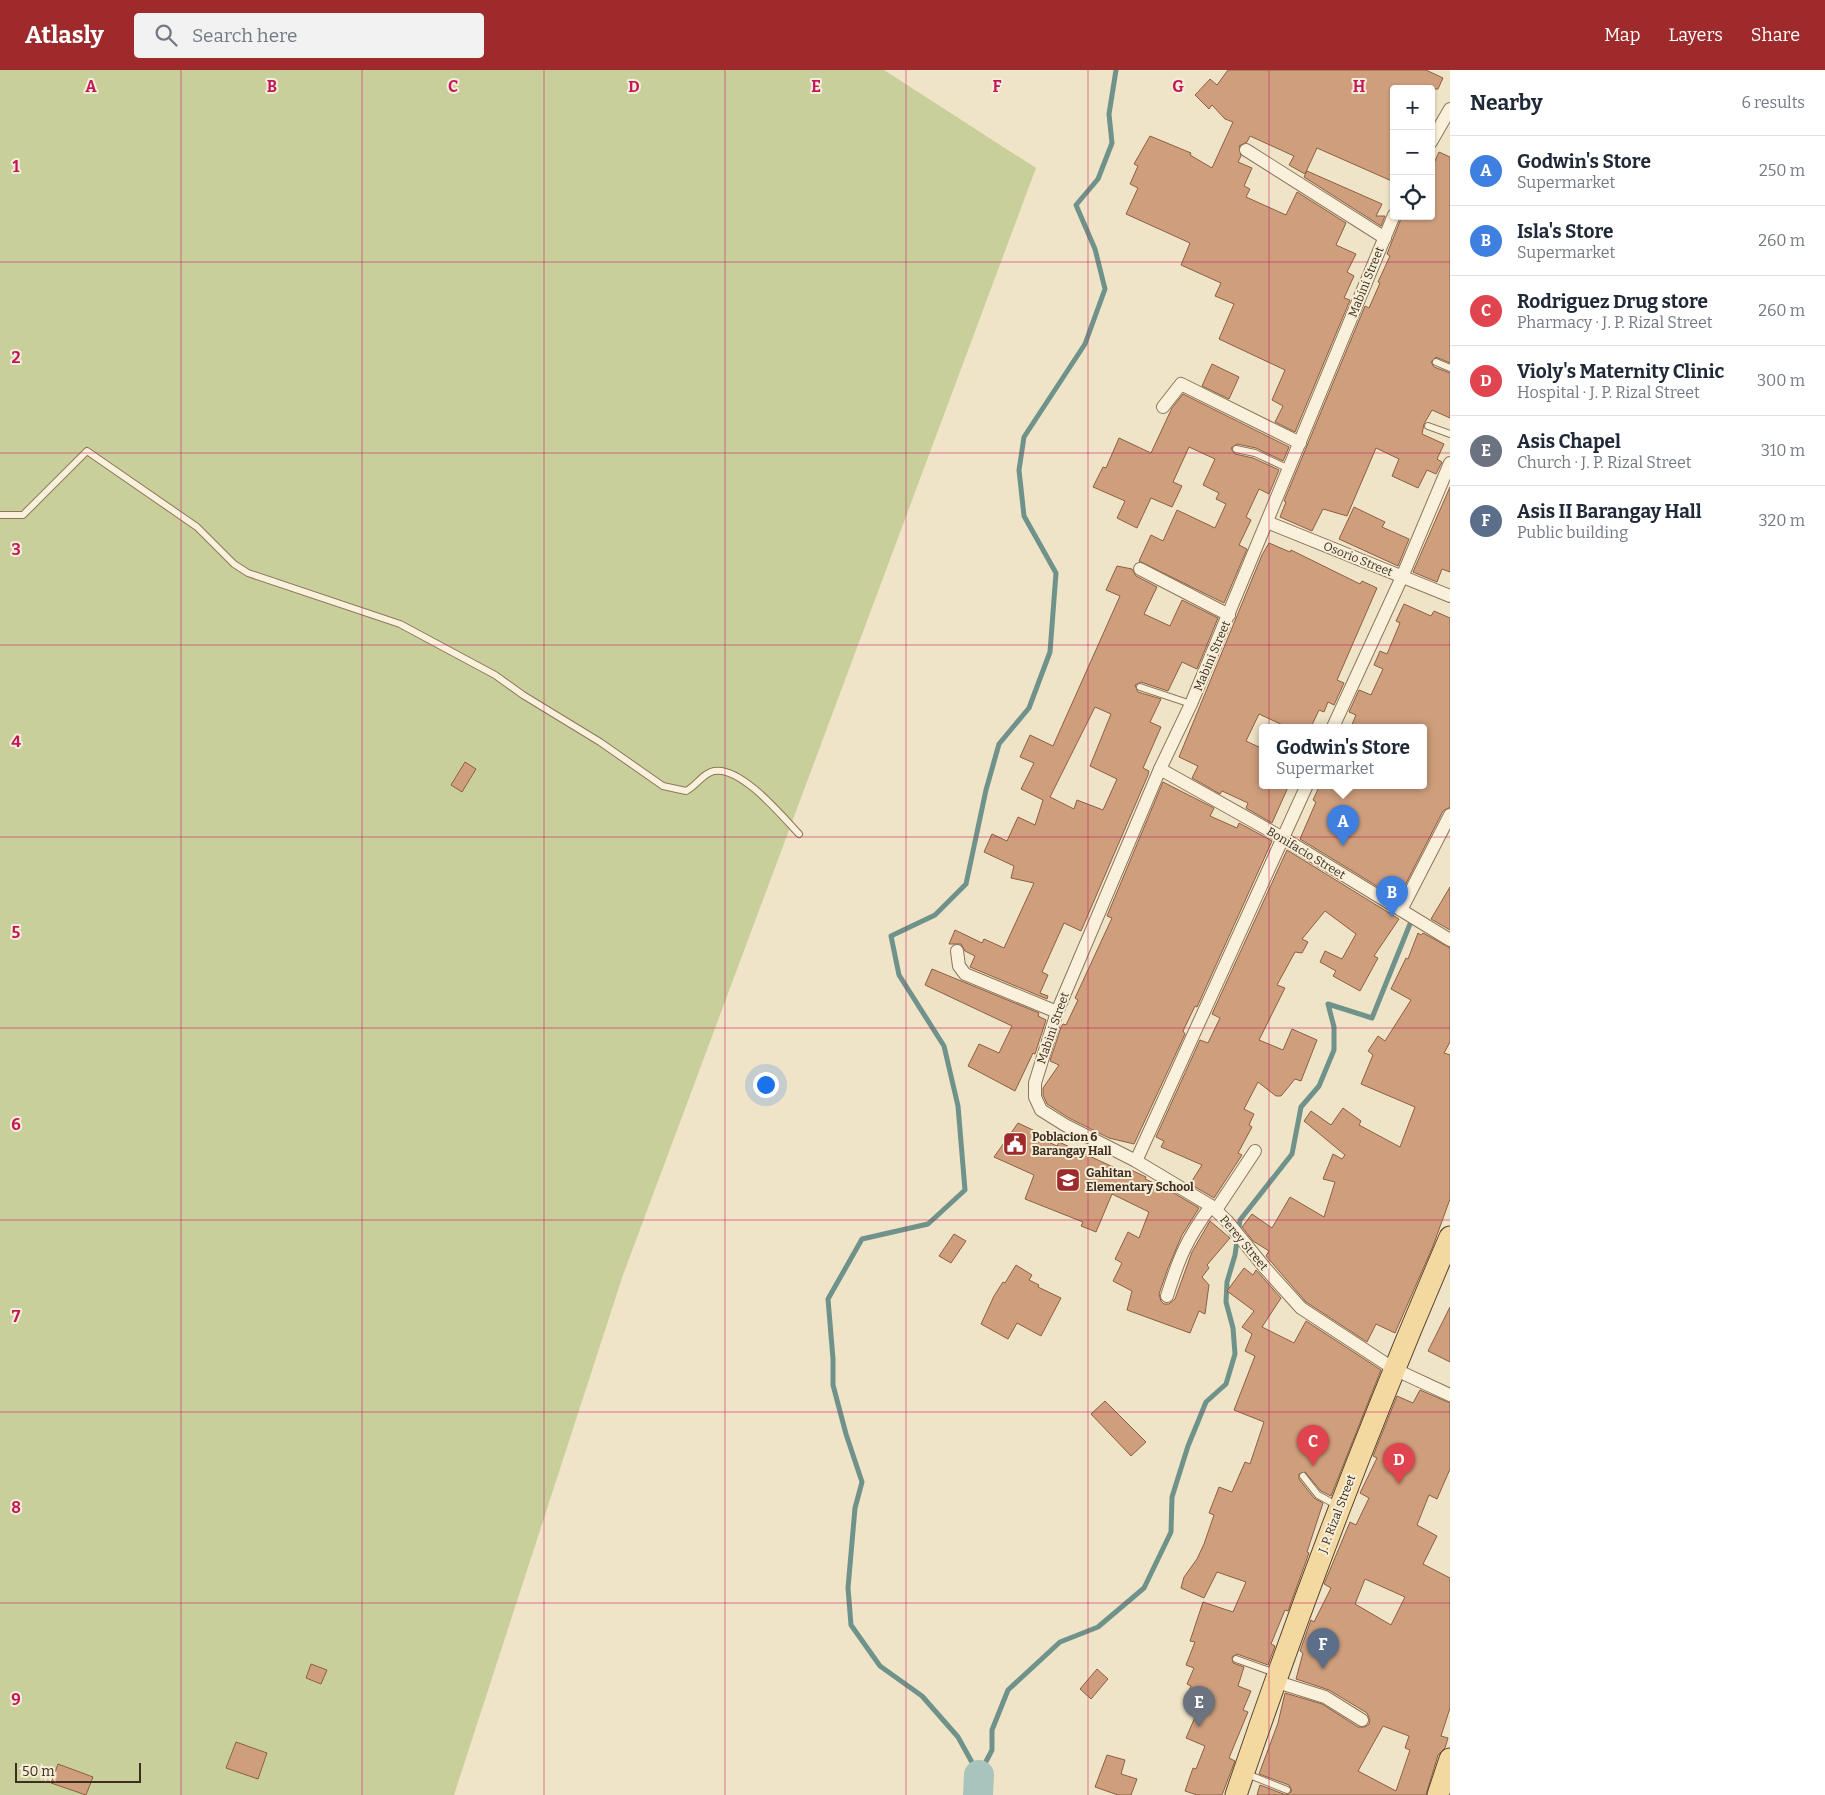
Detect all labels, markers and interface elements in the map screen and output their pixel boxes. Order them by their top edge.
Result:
search box [134,13,484,58]
text: Atlasly [25,21,104,49]
icon: search [152,21,180,49]
text: Search here [192,24,297,47]
text: Map [1604,24,1640,46]
text: Layers [1668,24,1723,46]
text: Share [1751,24,1800,46]
text: A [85,77,97,96]
text: B [267,77,277,96]
text: C [448,77,458,96]
text: D [628,77,640,96]
text: E [811,77,821,96]
text: F [993,77,1002,96]
text: G [1172,77,1184,96]
text: H [1353,77,1366,96]
map controls [1390,85,1435,220]
button: + [1390,85,1435,130]
text: Nearby [1470,90,1543,116]
text: 6 results [1742,93,1805,112]
button: − [1390,130,1435,175]
text: Godwin's Store [1517,150,1651,173]
text: 1 [13,157,20,176]
text: A [1480,161,1492,180]
text: 250 m [1759,161,1805,180]
text: Supermarket [1517,173,1615,192]
button: locate [1390,175,1435,220]
text: Isla's Store [1517,220,1613,243]
text: B [1481,231,1491,250]
text: 260 m [1758,231,1805,250]
text: Supermarket [1517,243,1615,262]
street label: Mabini Street [1345,244,1387,319]
text: Rodriguez Drug store [1517,290,1708,313]
text: C [1481,301,1491,320]
text: 260 m [1758,301,1805,320]
text: Pharmacy · J. P. Rizal Street [1517,313,1712,332]
text: 2 [11,348,21,367]
text: Violy's Maternity Clinic [1517,360,1724,383]
text: D [1480,371,1492,390]
text: 300 m [1757,371,1805,390]
text: Hospital · J. P. Rizal Street [1517,383,1700,402]
text: Asis Chapel [1517,430,1621,453]
text: E [1481,441,1491,460]
text: 310 m [1761,441,1805,460]
text: Church · J. P. Rizal Street [1517,453,1691,472]
text: Asis II Barangay Hall [1517,500,1702,523]
text: F [1482,511,1491,530]
text: 320 m [1758,511,1805,530]
text: Public building [1517,523,1628,542]
street label: Osorio Street [1321,539,1395,579]
text: 3 [11,540,21,559]
street label: Mabini Street [1191,618,1233,693]
popup [1259,724,1427,789]
text: 4 [11,732,21,751]
text: Godwin's Store [1276,736,1410,759]
text: Supermarket [1276,759,1374,778]
pin: A [1327,805,1359,846]
street label: Bonifacio Street [1264,824,1348,882]
pin: B [1376,876,1408,917]
text: 5 [12,923,21,942]
street label: Mabini Street [1034,990,1072,1066]
your location [753,1072,779,1098]
text: 6 [11,1115,21,1134]
place label: Poblacion 6 Barangay Hall [1032,1130,1112,1158]
public building icon: Poblacion 6 Barangay Hall [1002,1131,1028,1157]
place label: Gahitan Elementary School [1086,1166,1194,1194]
school or university icon: Gahitan Elementary School [1055,1167,1081,1193]
street label: Perey Street [1217,1213,1271,1274]
text: 7 [12,1307,21,1326]
pin: C [1297,1425,1329,1466]
pin: D [1383,1443,1415,1484]
street label: J. P. Rizal Street [1315,1472,1359,1556]
text: 8 [11,1498,21,1517]
pin: F [1307,1628,1339,1669]
pin: E [1183,1686,1215,1727]
text: 9 [11,1690,21,1709]
scale bar [15,1760,141,1783]
text: 50 m [22,1763,55,1780]

